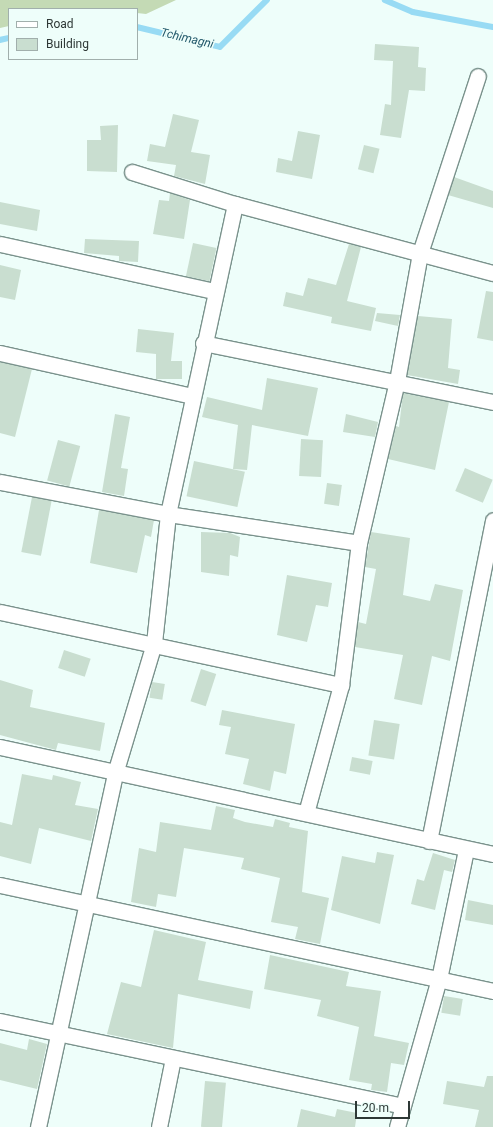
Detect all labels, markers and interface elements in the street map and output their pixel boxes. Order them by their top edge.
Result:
legend [8,8,138,60]
text: Road [46,17,74,31]
water label: Tchimagni [159,26,215,52]
text: Building [46,37,89,51]
scale bar [357,1093,412,1119]
text: 20 m [362,1101,389,1115]

